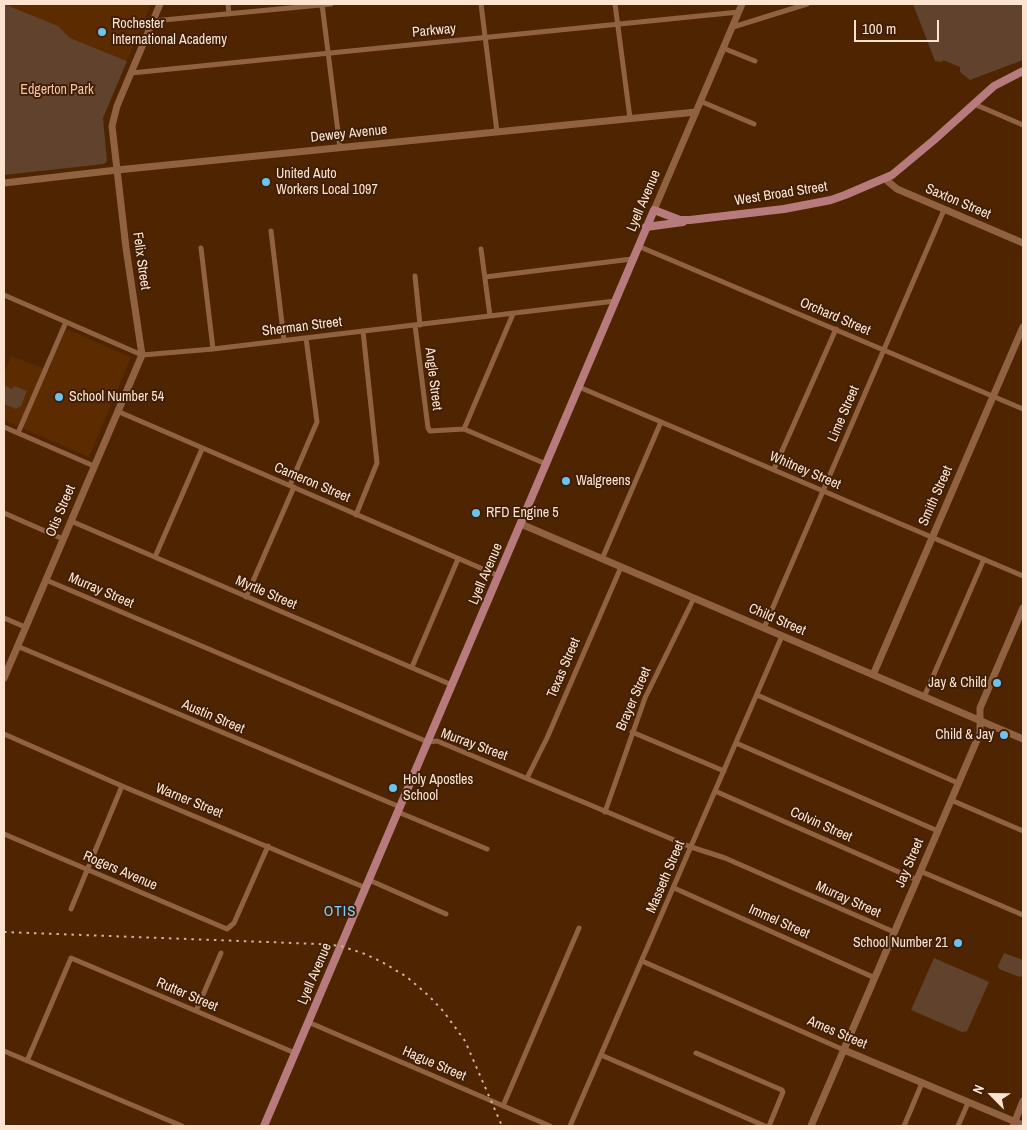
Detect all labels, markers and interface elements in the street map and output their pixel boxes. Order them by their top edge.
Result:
scale bar [857,10,942,42]
place label: Rochester International Academy [112,16,227,48]
text: 100 m [862,18,896,39]
street label: Parkway [411,21,457,41]
marker: Rochester International Academy [96,26,108,38]
park label: Edgerton Park [20,82,94,98]
street label: Dewey Avenue [310,122,388,146]
place label: United Auto Workers Local 1097 [276,166,378,198]
street label: Lyell Avenue [624,168,664,234]
marker: United Auto Workers Local 1097 [260,176,272,188]
street label: West Broad Street [733,178,829,210]
street label: Saxton Street [923,181,993,223]
street label: Felix Street [129,231,153,291]
street label: Orchard Street [797,295,873,339]
street label: Sherman Street [261,314,343,340]
street label: Angle Street [421,347,445,411]
street label: Lime Street [825,383,863,445]
place label: School Number 54 [69,389,164,405]
marker: School Number 54 [53,391,65,403]
street label: Whitney Street [767,448,843,494]
street label: Cameron Street [271,459,353,507]
street label: Smith Street [915,463,957,529]
place label: Walgreens [576,473,630,489]
marker: Walgreens [560,475,572,487]
street label: Otis Street [43,482,79,540]
place label: RFD Engine 5 [486,505,559,521]
marker: RFD Engine 5 [470,507,482,519]
street label: Lyell Avenue [466,541,506,607]
street label: Murray Street [66,570,136,612]
street label: Myrtle Street [233,573,299,613]
street label: Child Street [746,600,808,640]
street label: Texas Street [544,635,584,701]
street label: Brayer Street [613,665,655,733]
place label: Jay & Child [928,675,987,691]
marker: Jay & Child [991,677,1003,689]
street label: Austin Street [179,696,247,738]
street label: Murray Street [438,725,510,765]
place label: Child & Jay [935,727,994,743]
marker: Child & Jay [998,729,1010,741]
place label: Holy Apostles School [403,772,473,804]
street label: Warner Street [153,780,225,822]
marker: Holy Apostles School [387,782,399,794]
street label: Colvin Street [787,804,855,846]
street label: Jay Street [892,836,928,890]
street label: Masseth Street [643,838,689,916]
street label: Rogers Avenue [80,848,160,894]
street label: Murray Street [813,878,883,922]
street label: Immel Street [746,901,812,943]
district label: OTIS [323,903,357,921]
place label: School Number 21 [853,935,948,951]
marker: School Number 21 [952,937,964,949]
street label: Lyell Avenue [295,941,335,1007]
street label: Rutter Street [154,975,220,1015]
street label: Ames Street [805,1013,869,1053]
street label: Hague Street [400,1043,468,1085]
north arrow [967,1070,1017,1120]
text: N [968,1082,988,1096]

